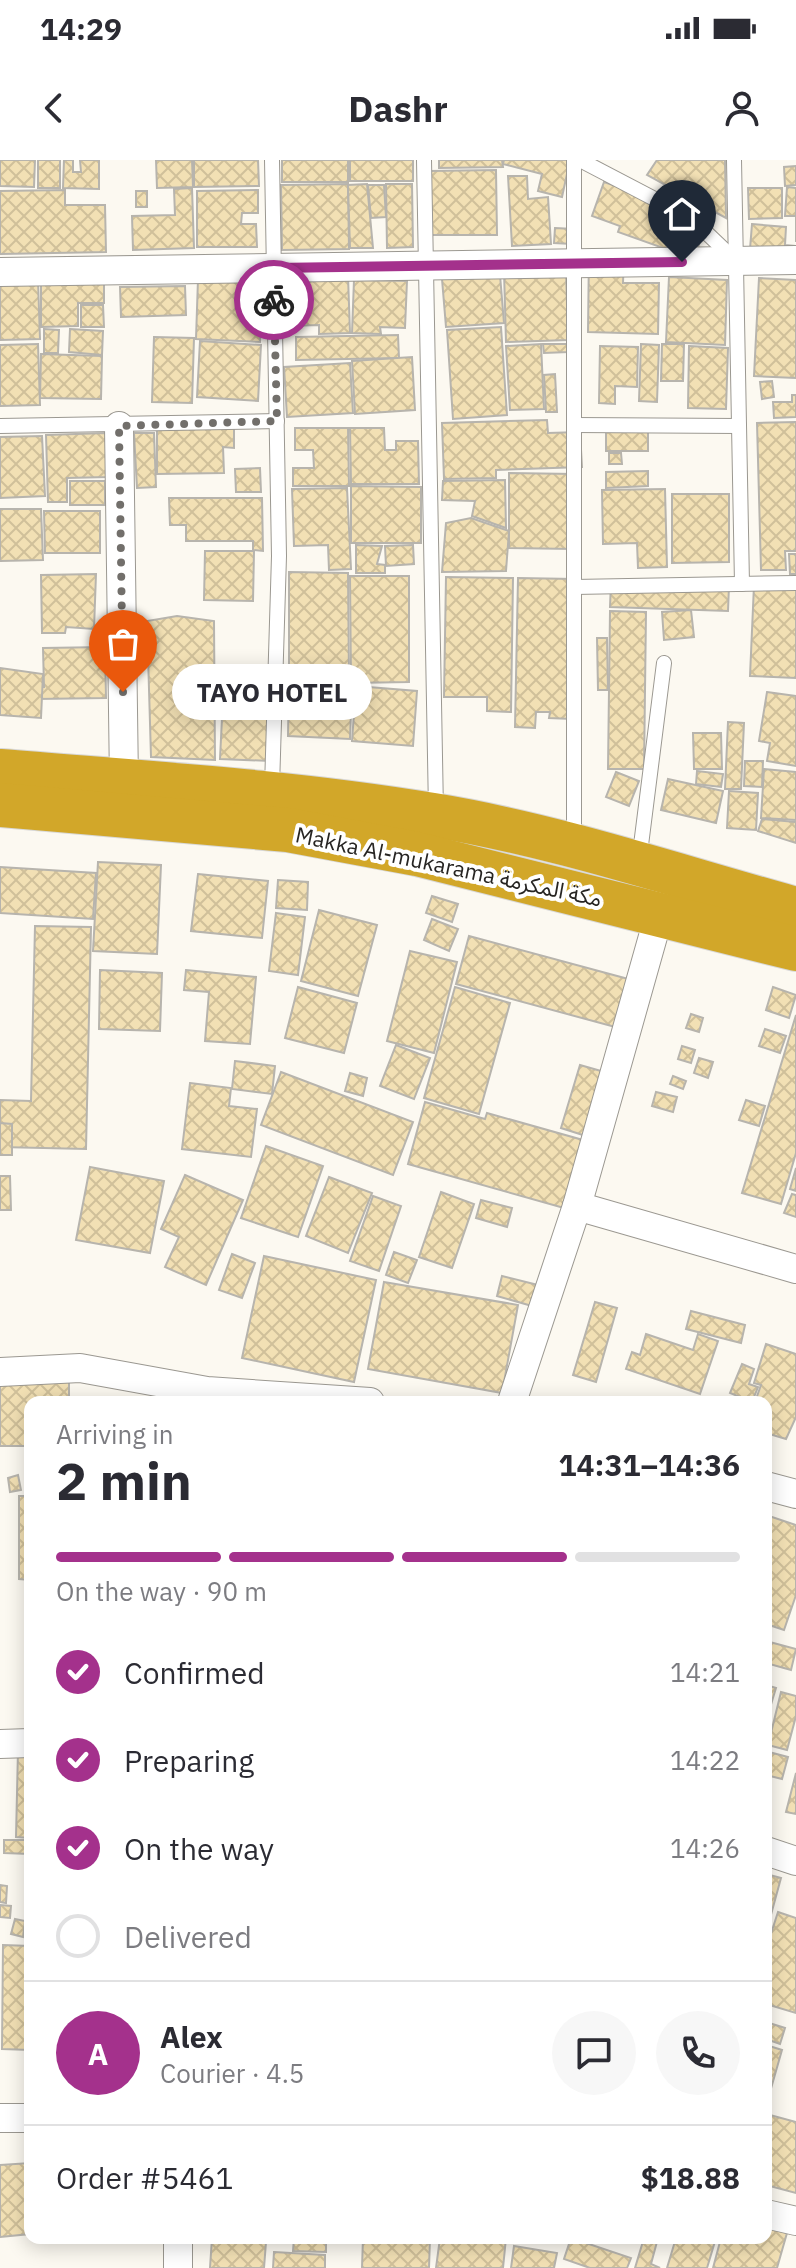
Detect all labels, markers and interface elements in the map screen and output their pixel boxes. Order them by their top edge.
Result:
text: 14:29 [40,9,122,48]
text: Dashr [348,85,448,132]
icon: back [32,86,76,130]
icon: person [720,86,764,130]
pin [648,180,716,262]
icon: home [660,192,704,236]
courier [234,260,314,340]
icon: bike [252,278,296,322]
pin [89,610,157,692]
icon: bag [101,622,145,666]
callout: TAYO HOTEL [171,664,371,720]
text: TAYO HOTEL [196,675,348,709]
street label: Makka Al-mukarama مكة المكرمة [293,819,605,913]
text: Arriving in [56,1417,173,1451]
text: 14:31–14:36 [559,1445,740,1484]
text: 2 min [56,1447,192,1514]
text: On the way · 90 m [56,1574,267,1608]
icon: check [56,1650,100,1694]
text: Confirmed [124,1653,265,1692]
text: 14:21 [670,1655,740,1689]
icon: check [56,1738,100,1782]
text: Preparing [124,1741,254,1780]
text: 14:22 [670,1743,740,1777]
icon: check [56,1826,100,1870]
text: On the way [124,1829,274,1868]
text: 14:26 [670,1831,740,1865]
text: Delivered [124,1917,252,1956]
button: chat [552,2011,636,2095]
button: phone [656,2011,740,2095]
text: Alex [160,2017,223,2056]
text: A [88,2034,108,2073]
text: Courier · 4.5 [160,2056,304,2090]
text: Order #5461 [56,2158,233,2197]
text: $18.88 [641,2158,740,2197]

